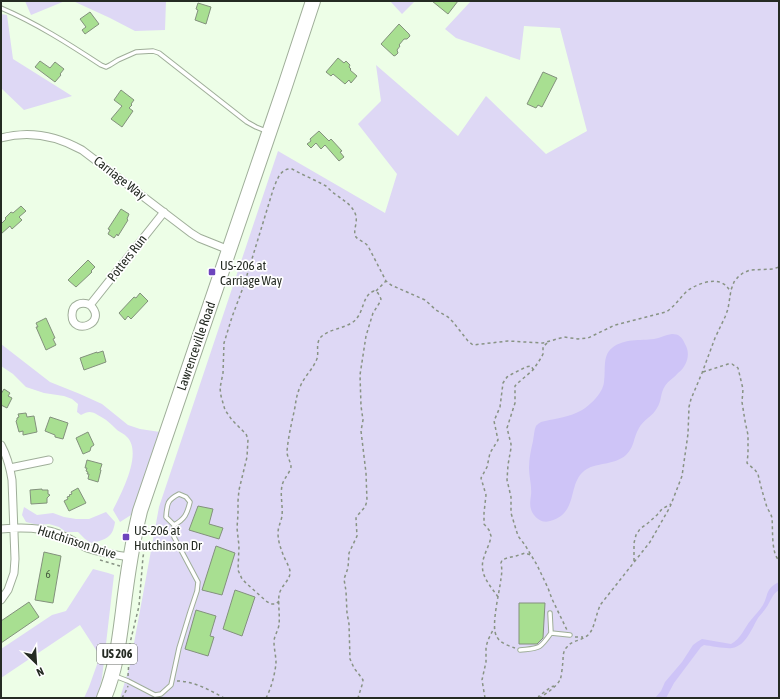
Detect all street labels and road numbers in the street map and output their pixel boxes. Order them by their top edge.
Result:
street label: Carriage Way [91,153,150,203]
street label: Potters Run [104,232,150,284]
street label: Lawrenceville Road [174,300,218,392]
street label: Hutchinson Drive [36,522,118,562]
road number: US 206 [97,644,137,664]

